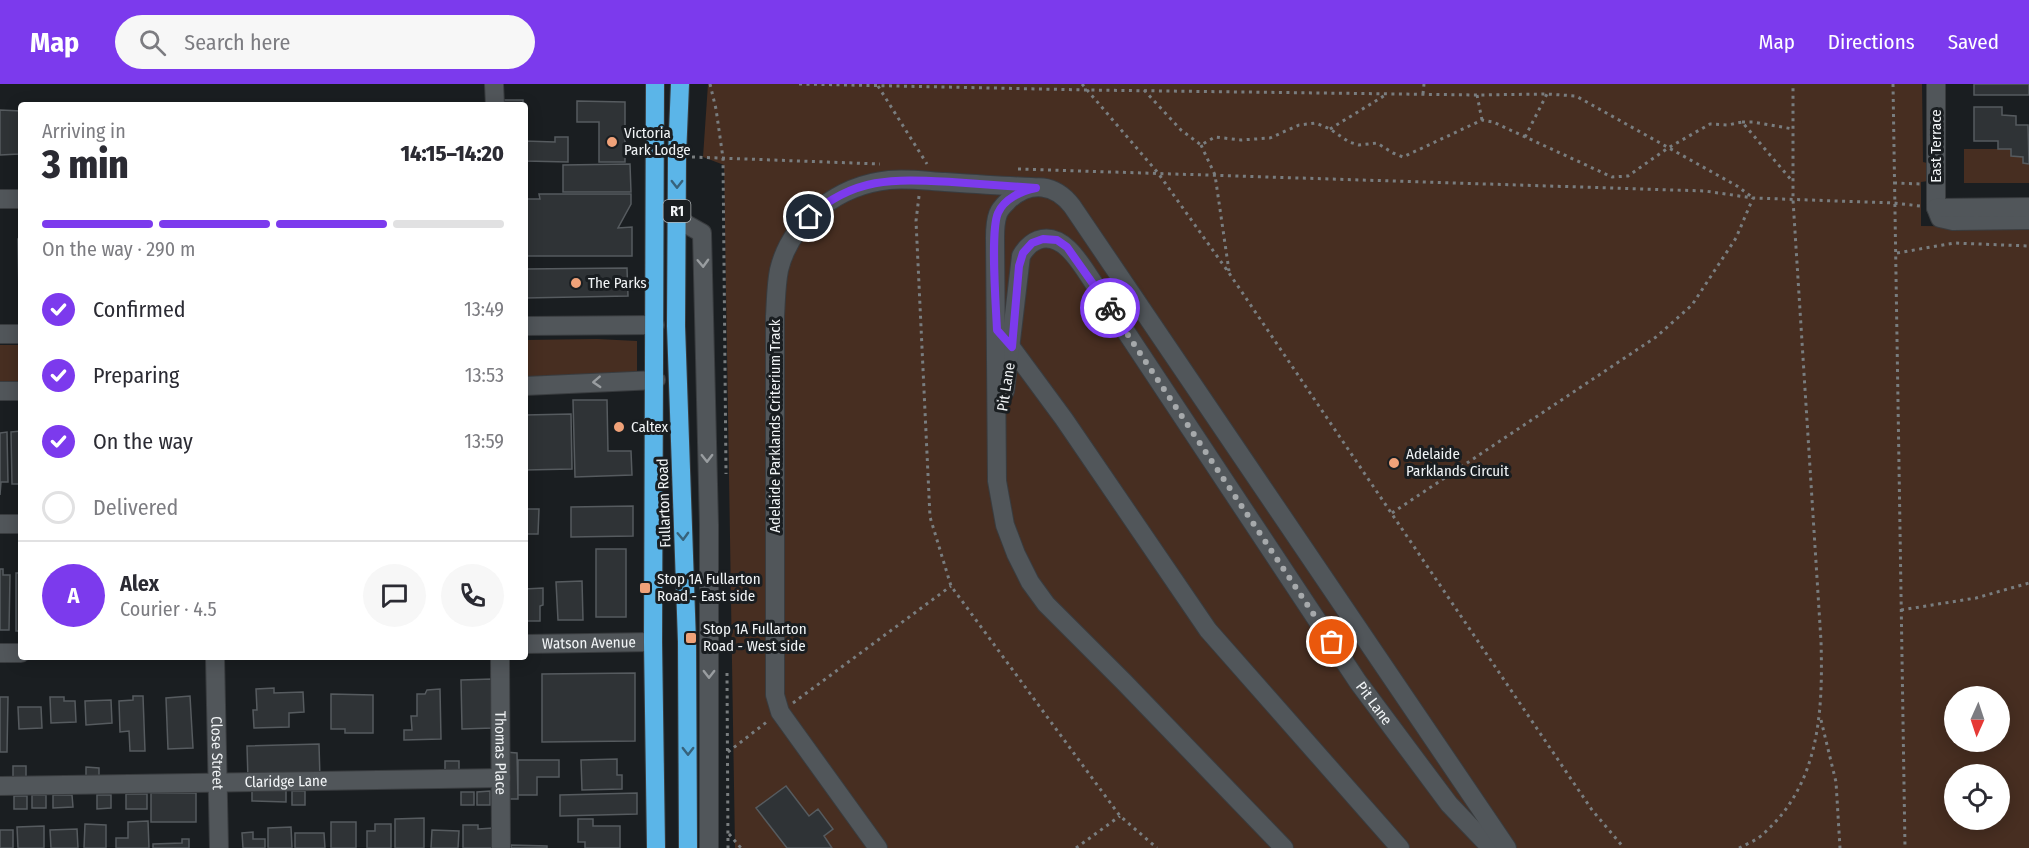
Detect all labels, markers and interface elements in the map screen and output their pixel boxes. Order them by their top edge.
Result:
search box [115,15,535,69]
text: Map [30,26,79,59]
icon: search [136,26,169,59]
text: Search here [184,29,290,56]
text: Map [1758,29,1795,55]
text: Directions [1828,29,1915,55]
text: Saved [1948,29,1999,55]
street label: East Terrace [1927,109,1945,183]
text: Arriving in [42,119,126,143]
place label: Victoria Park Lodge [624,124,691,159]
marker: Victoria Park Lodge [605,135,619,149]
text: 14:15–14:20 [400,140,504,167]
text: 3 min [42,142,129,188]
one-way arrow [671,180,683,189]
pin [783,191,834,242]
road number: R1 [664,200,690,222]
icon: home [792,200,825,233]
text: On the way · 290 m [42,237,195,261]
one-way arrow [696,258,709,267]
place label: The Parks [588,274,647,292]
marker: The Parks [569,276,583,290]
courier [1080,278,1140,338]
icon: bike [1094,292,1127,325]
icon: check [42,293,75,326]
text: Confirmed [93,296,186,323]
text: 13:49 [464,297,504,321]
street label: Adelaide Parklands Criterium Track [766,319,784,533]
icon: check [42,359,75,392]
street label: Pit Lane [993,361,1019,413]
text: Preparing [93,362,179,389]
text: 13:53 [465,363,504,387]
one-way arrow [593,376,602,389]
place label: Caltex [631,418,669,436]
marker: Caltex [612,420,626,434]
icon: check [42,425,75,458]
text: On the way [93,428,193,455]
text: 13:59 [464,429,504,453]
place label: Adelaide Parklands Circuit [1406,445,1509,480]
one-way arrow [701,453,714,462]
marker: Adelaide Parklands Circuit [1387,456,1401,470]
street label: Fullarton Road [653,458,675,548]
text: Delivered [93,494,178,521]
one-way arrow [677,531,690,540]
button: chat [363,564,426,627]
button: phone [441,564,504,627]
text: Alex [120,570,159,597]
place label: Stop 1A Fullarton Road - East side [657,570,761,605]
marker: Stop 1A Fullarton Road - East side [638,581,652,595]
text: A [68,582,79,609]
text: Courier · 4.5 [120,597,217,621]
pin [1306,616,1357,667]
place label: Stop 1A Fullarton Road - West side [703,620,807,655]
icon: bag [1315,625,1348,658]
marker: Stop 1A Fullarton Road - West side [684,631,698,645]
street label: Watson Avenue [542,633,636,653]
one-way arrow [702,669,715,678]
street label: Pit Lane [1352,678,1396,729]
north arrow [1944,686,2010,752]
map controls [1944,686,2010,830]
street label: Thomas Place [491,711,510,795]
street label: Close Street [207,716,227,790]
one-way arrow [682,747,694,756]
button: locate [1944,764,2010,830]
street label: Claridge Lane [244,772,328,791]

